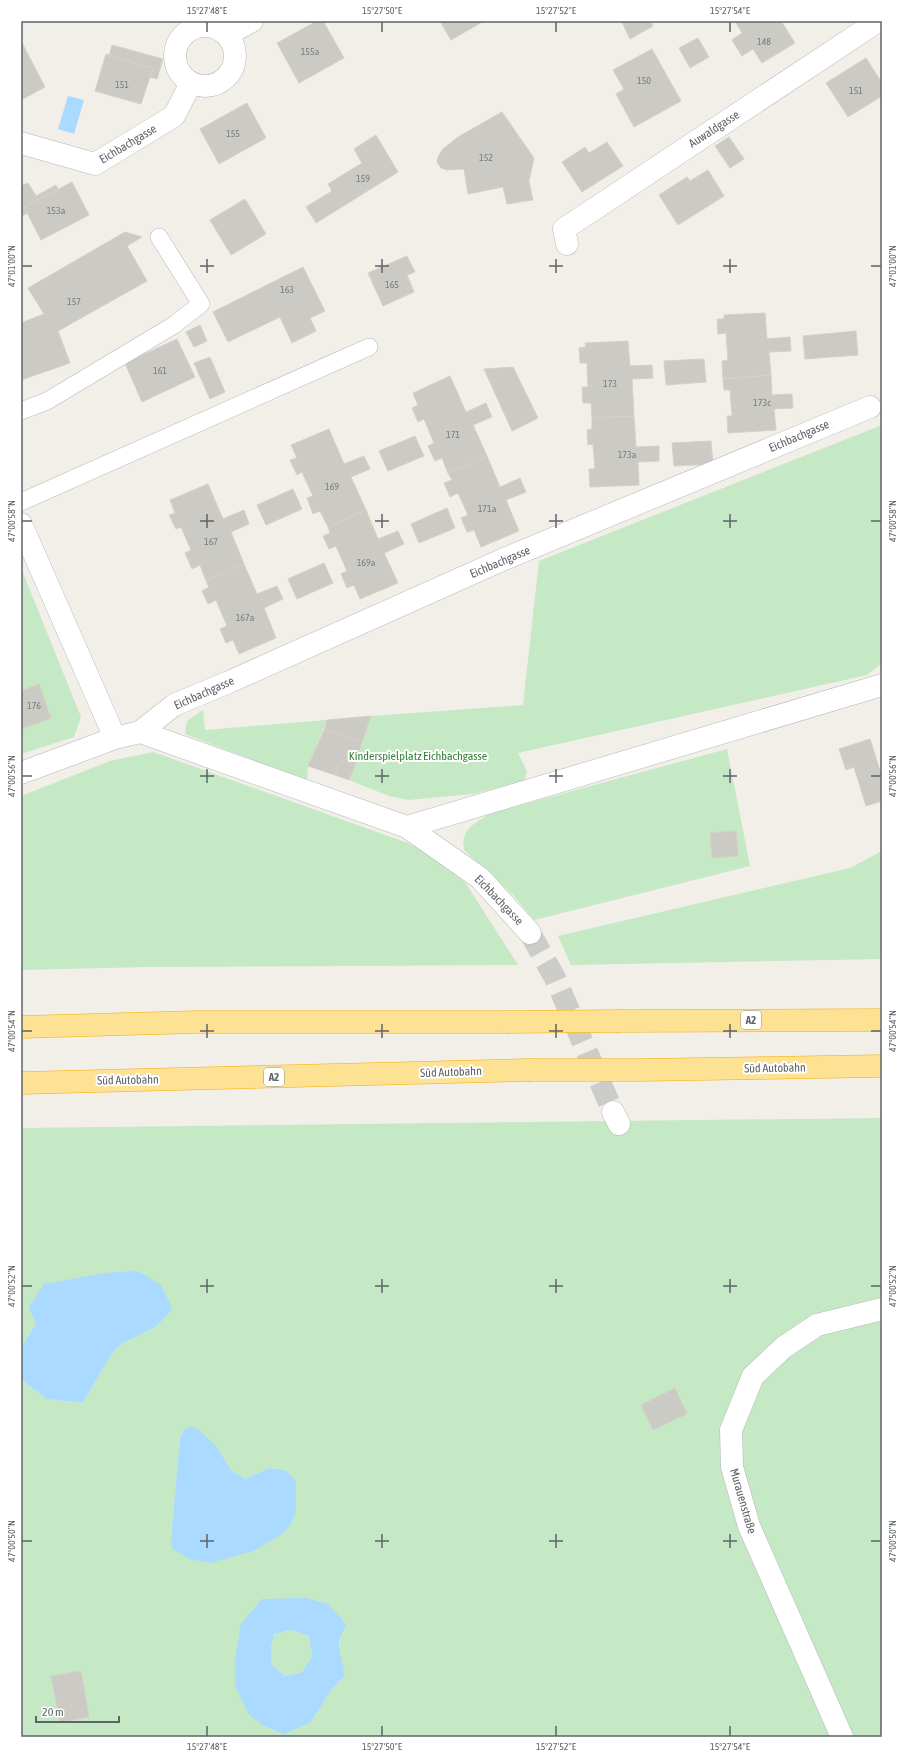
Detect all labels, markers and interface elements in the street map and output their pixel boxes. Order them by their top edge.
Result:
text: 15°27'48"E [187,5,228,16]
text: 15°27'50"E [362,5,403,16]
text: 15°27'52"E [536,5,577,16]
text: 15°27'54"E [710,5,751,16]
house number: 148 [757,36,771,47]
house number: 155a [301,46,320,57]
house number: 150 [637,75,651,86]
house number: 151 [115,79,129,90]
house number: 151 [849,85,863,96]
street label: Auwaldgasse [686,107,742,151]
street label: Eichbachgasse [97,121,159,167]
house number: 155 [226,128,240,139]
house number: 152 [479,152,493,163]
house number: 159 [356,173,370,184]
house number: 153a [47,205,66,216]
text: 47°01'00"N [6,245,17,287]
text: 47°01'00"N [887,245,898,287]
house number: 165 [385,279,399,290]
house number: 163 [280,284,294,295]
house number: 157 [67,296,81,307]
house number: 161 [153,365,167,376]
house number: 173 [603,378,617,389]
house number: 173c [753,397,771,408]
street label: Eichbachgasse [767,417,831,455]
house number: 171 [446,429,460,440]
house number: 173a [618,449,637,460]
house number: 169 [325,481,339,492]
text: 47°00'58"N [6,500,17,542]
text: 47°00'58"N [887,500,898,542]
house number: 171a [478,503,497,514]
house number: 167 [204,536,218,547]
street label: Eichbachgasse [468,543,532,581]
house number: 169a [357,557,376,568]
house number: 167a [236,612,255,623]
street label: Eichbachgasse [172,674,236,712]
house number: 176 [27,700,41,711]
park label: Kinderspielplatz Eichbachgasse [349,749,487,763]
text: 47°00'56"N [6,755,17,797]
text: 47°00'56"N [887,755,898,797]
street label: Eichbachgasse [472,872,526,928]
text: 47°00'54"N [6,1010,17,1052]
text: 47°00'54"N [887,1010,898,1052]
road number: A2 [741,1011,761,1029]
street label: Süd Autobahn [744,1060,806,1076]
street label: Süd Autobahn [420,1064,482,1080]
road number: A2 [264,1068,284,1086]
street label: Süd Autobahn [97,1072,159,1088]
text: 47°00'52"N [6,1265,17,1307]
text: 47°00'52"N [887,1265,898,1307]
street label: Murauenstraße [727,1467,759,1535]
text: 47°00'50"N [6,1520,17,1562]
text: 47°00'50"N [887,1520,898,1562]
scale bar [36,1698,119,1724]
text: 20 m [42,1705,64,1719]
text: 15°27'48"E [187,1741,228,1752]
text: 15°27'50"E [362,1741,403,1752]
text: 15°27'52"E [536,1741,577,1752]
text: 15°27'54"E [710,1741,751,1752]

